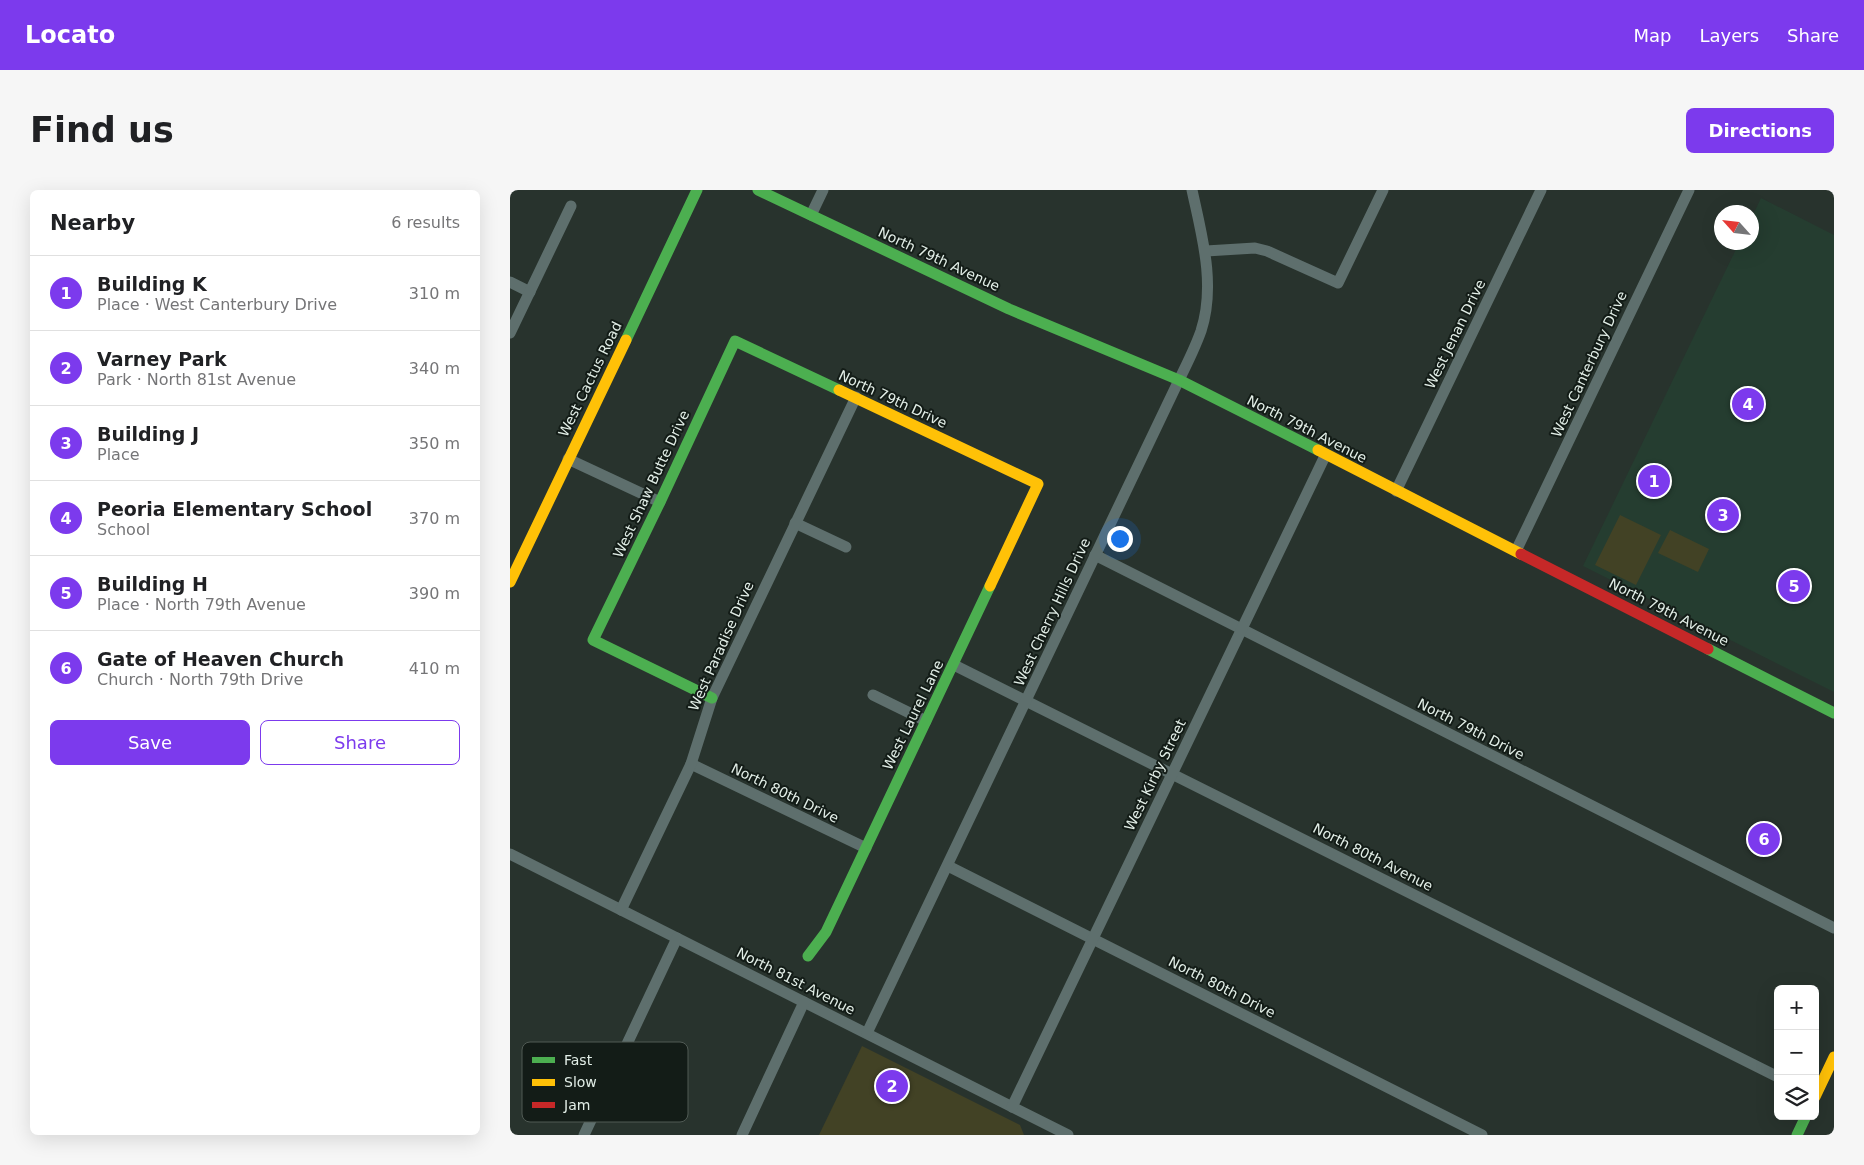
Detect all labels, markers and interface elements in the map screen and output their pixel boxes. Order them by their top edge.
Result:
text: Locato [25,21,115,49]
text: Map [1633,25,1671,46]
text: Layers [1699,25,1759,46]
text: Share [1787,25,1839,46]
button: Directions [1686,108,1834,153]
text: Find us [30,110,174,150]
north arrow [1714,205,1759,250]
text: Nearby [50,211,135,235]
text: 6 results [391,213,460,232]
street label: North 79th Avenue [876,224,1002,294]
text: Building K [97,273,207,295]
street label: West Jenan Drive [1422,277,1488,391]
text: 1 [60,284,72,303]
text: 310 m [409,284,460,303]
street label: West Canterbury Drive [1548,288,1630,440]
text: Place · West Canterbury Drive [97,295,337,314]
street label: West Cactus Road [555,319,625,439]
text: Varney Park [97,348,227,370]
text: 2 [60,359,72,378]
text: 340 m [409,359,460,378]
street label: North 79th Drive [836,367,950,431]
text: Park · North 81st Avenue [97,370,296,389]
pin: 4 [1732,385,1764,423]
street label: North 79th Avenue [1244,392,1370,466]
street label: West Shaw Butte Drive [610,408,692,560]
text: Building J [97,423,199,445]
text: 3 [60,434,72,453]
text: 350 m [409,434,460,453]
text: Place [97,445,140,464]
pin: 1 [1638,462,1670,500]
pin: 3 [1707,496,1739,534]
text: Peoria Elementary School [97,498,372,520]
text: 4 [60,509,72,528]
text: 370 m [409,509,460,528]
text: School [97,520,150,539]
your location [1107,526,1133,552]
street label: West Cherry Hills Drive [1011,535,1093,689]
pin: 5 [1778,567,1810,605]
text: Building H [97,573,208,595]
street label: North 79th Avenue [1606,575,1732,649]
street label: West Paradise Drive [685,579,757,713]
text: 5 [60,584,72,603]
text: 390 m [409,584,460,603]
text: Place · North 79th Avenue [97,595,306,614]
text: Gate of Heaven Church [97,648,344,670]
street label: West Laurel Lane [879,657,947,773]
text: 6 [60,659,72,678]
text: 410 m [409,659,460,678]
text: Church · North 79th Drive [97,670,303,689]
street label: North 79th Drive [1415,695,1527,763]
street label: West Kirby Street [1121,716,1189,833]
button: Save [50,720,250,765]
button: Share [260,720,460,765]
street label: North 80th Drive [729,760,841,826]
street label: North 80th Avenue [1310,820,1436,894]
pin: 6 [1748,820,1780,858]
street label: North 81st Avenue [734,944,858,1018]
street label: North 80th Drive [1166,953,1278,1021]
map controls [1774,985,1819,1120]
button: + [1774,985,1819,1030]
button: − [1774,1030,1819,1075]
legend [522,1042,688,1122]
text: Fast [564,1052,593,1068]
pin: 2 [876,1067,908,1105]
text: Slow [564,1074,597,1090]
button: layers [1774,1075,1819,1120]
text: Jam [563,1097,590,1113]

